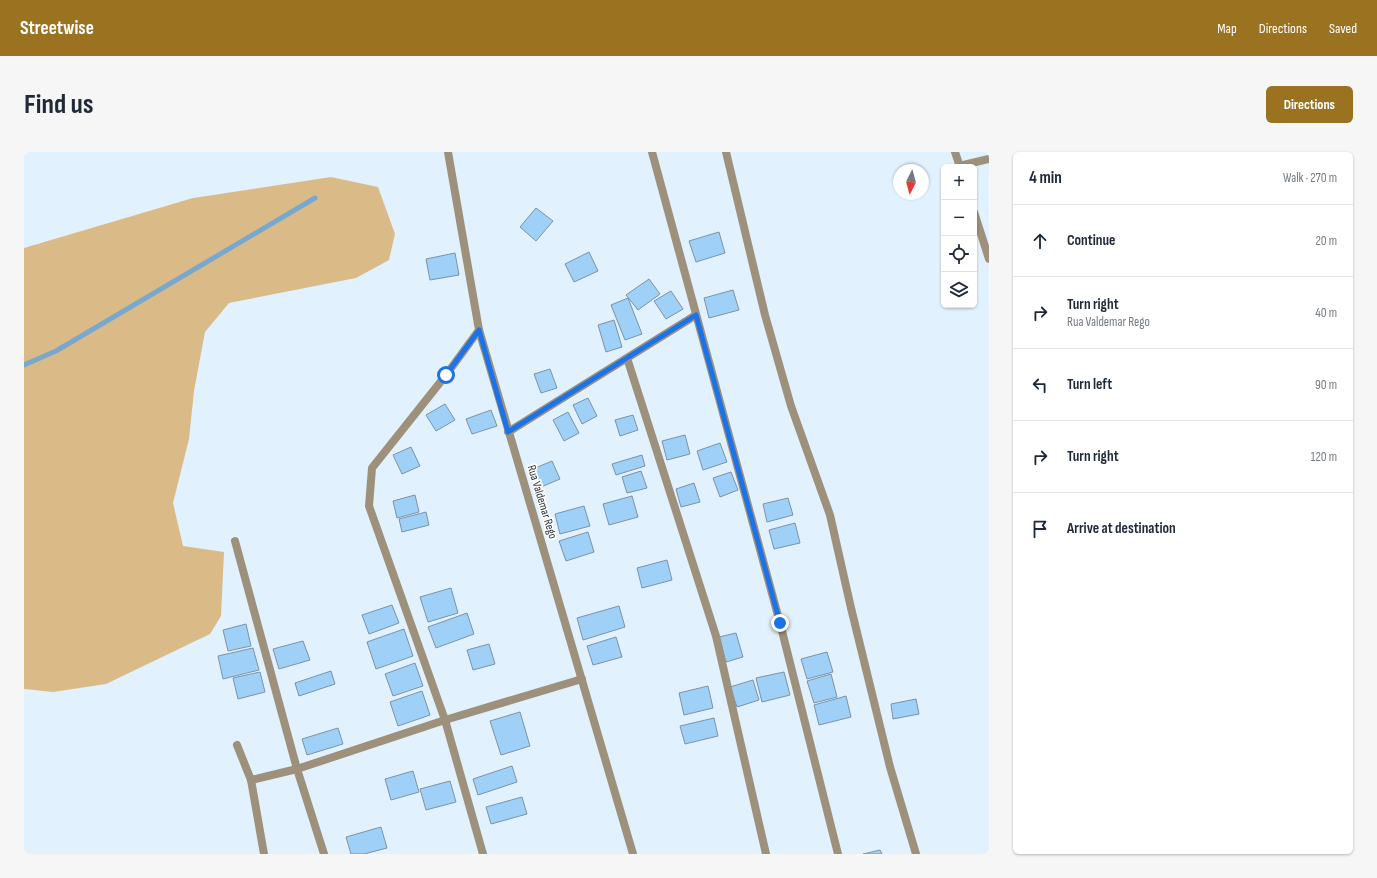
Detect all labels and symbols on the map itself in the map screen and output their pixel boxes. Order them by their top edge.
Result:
north arrow [893,164,929,200]
route start [437,366,455,384]
street label: Rua Valdemar Rego [524,463,560,541]
route end [771,614,789,632]

